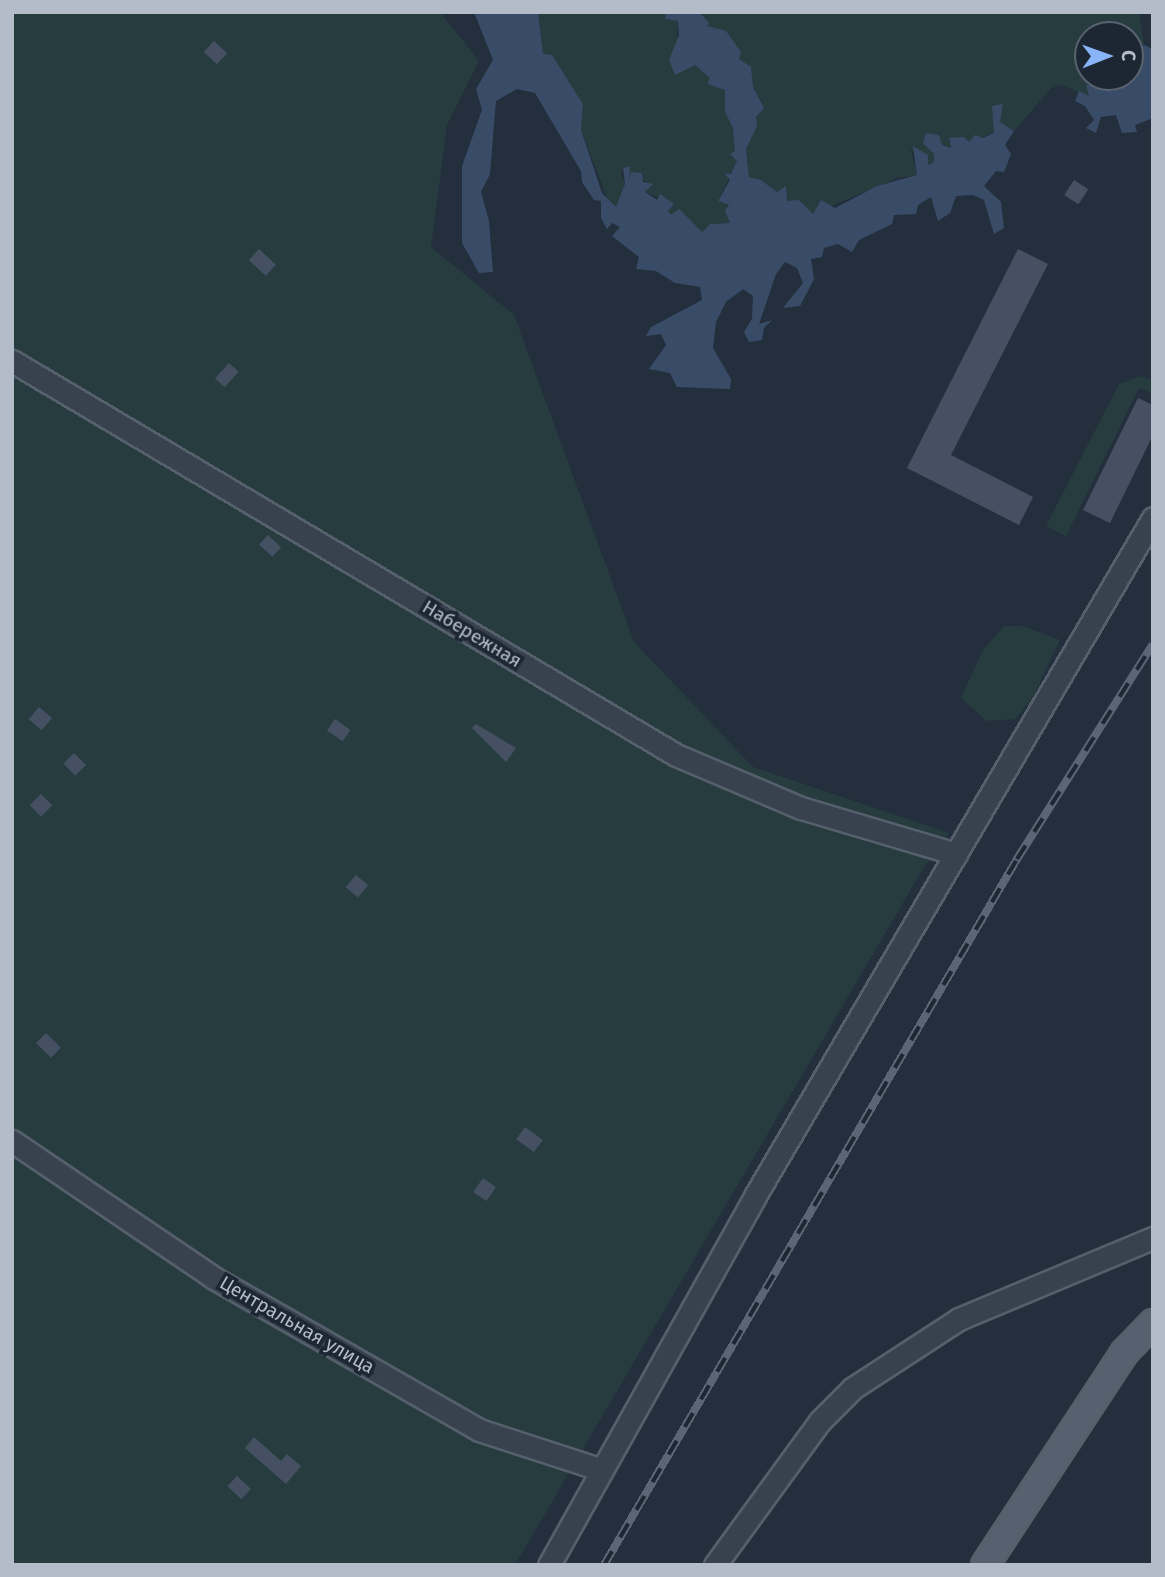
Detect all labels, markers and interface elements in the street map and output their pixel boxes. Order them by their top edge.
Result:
north arrow [1074,21,1144,91]
text: С [1117,50,1140,61]
street label: Набережная [418,595,526,673]
street label: Центральная улица [216,1271,378,1379]

